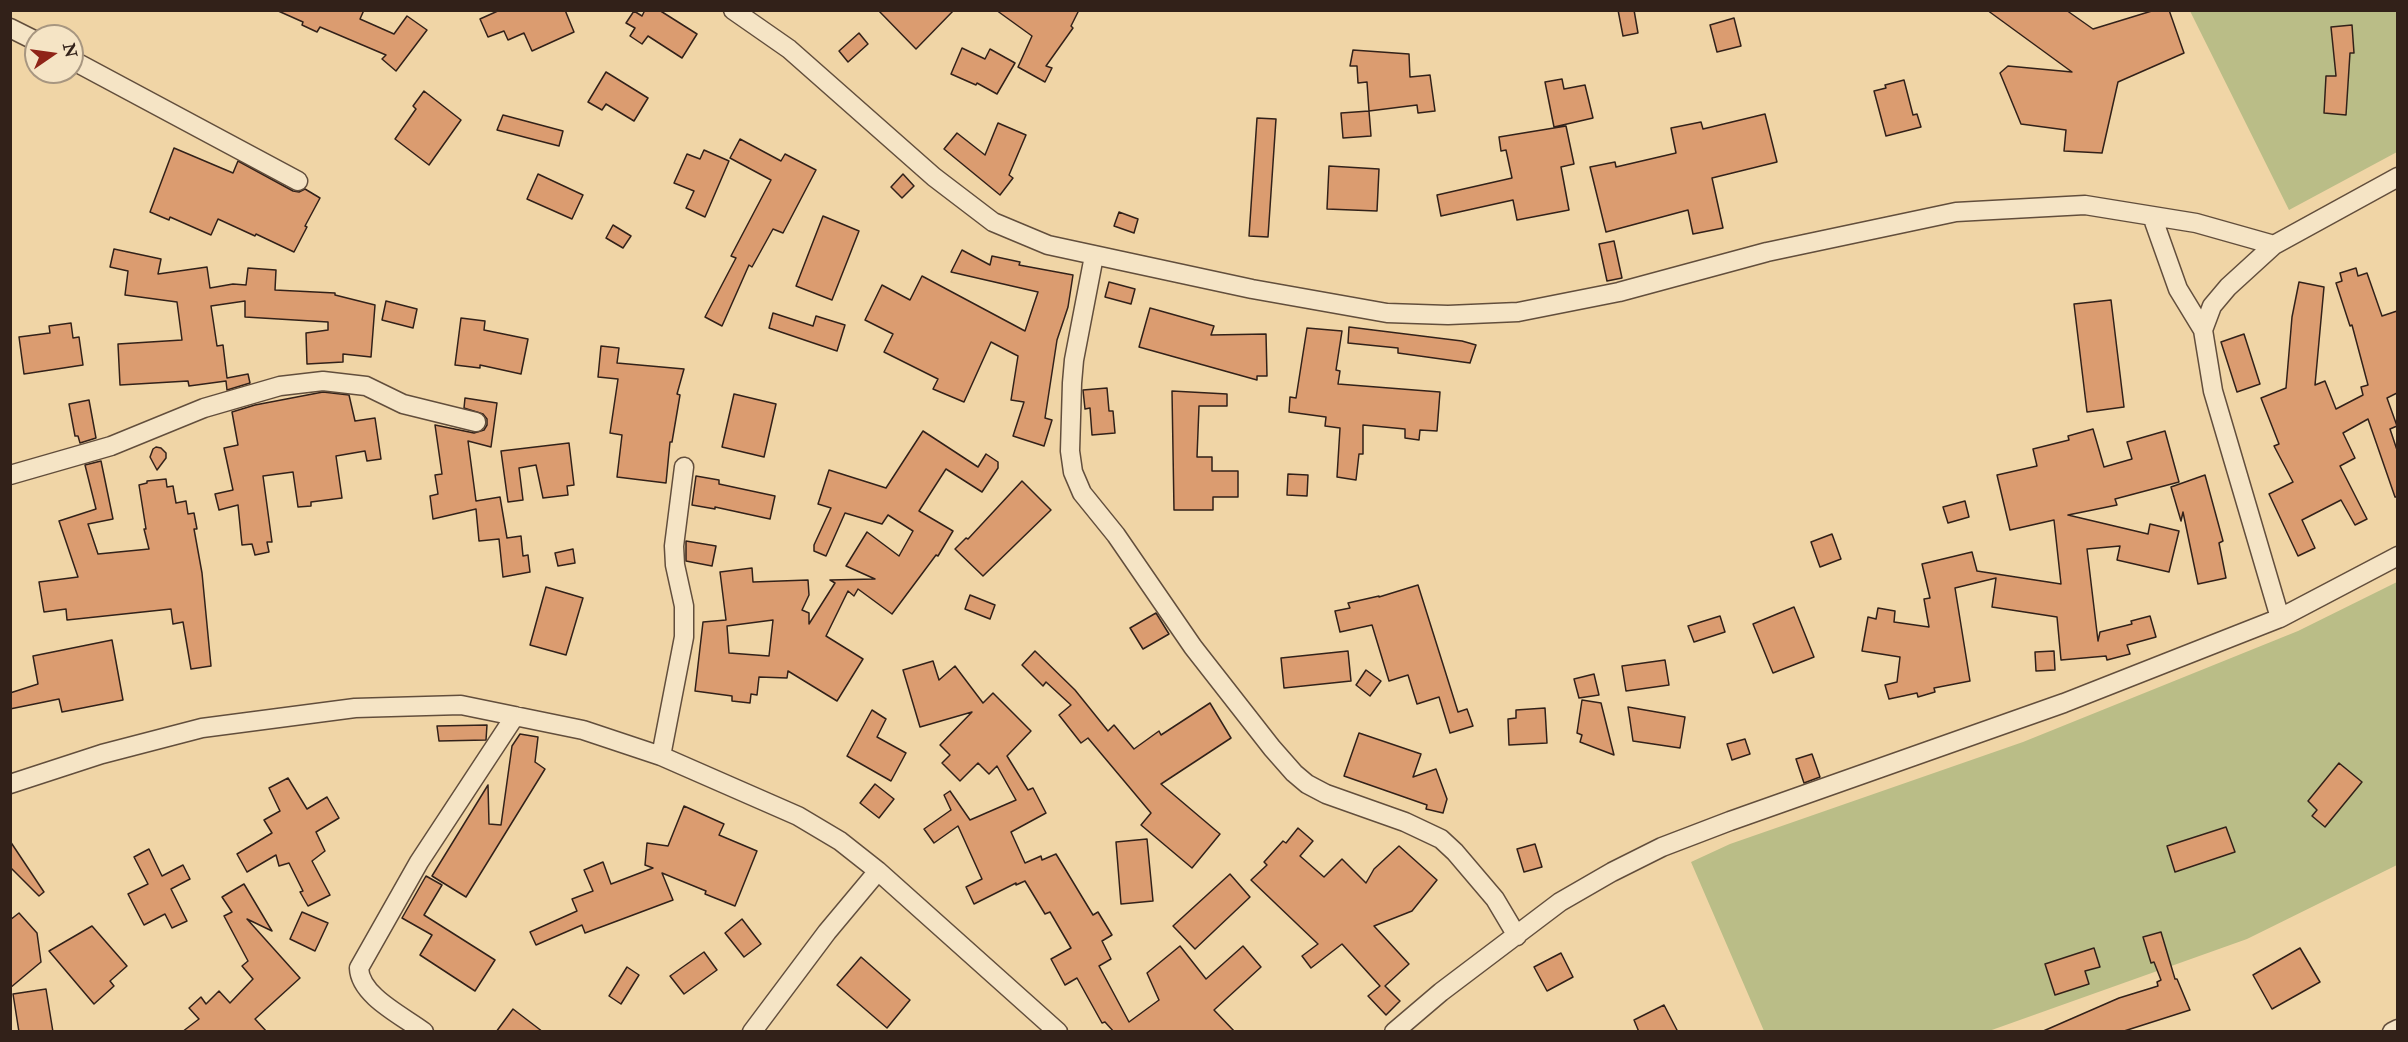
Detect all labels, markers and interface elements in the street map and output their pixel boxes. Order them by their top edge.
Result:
north arrow [24,24,84,84]
text: N [58,41,81,60]

